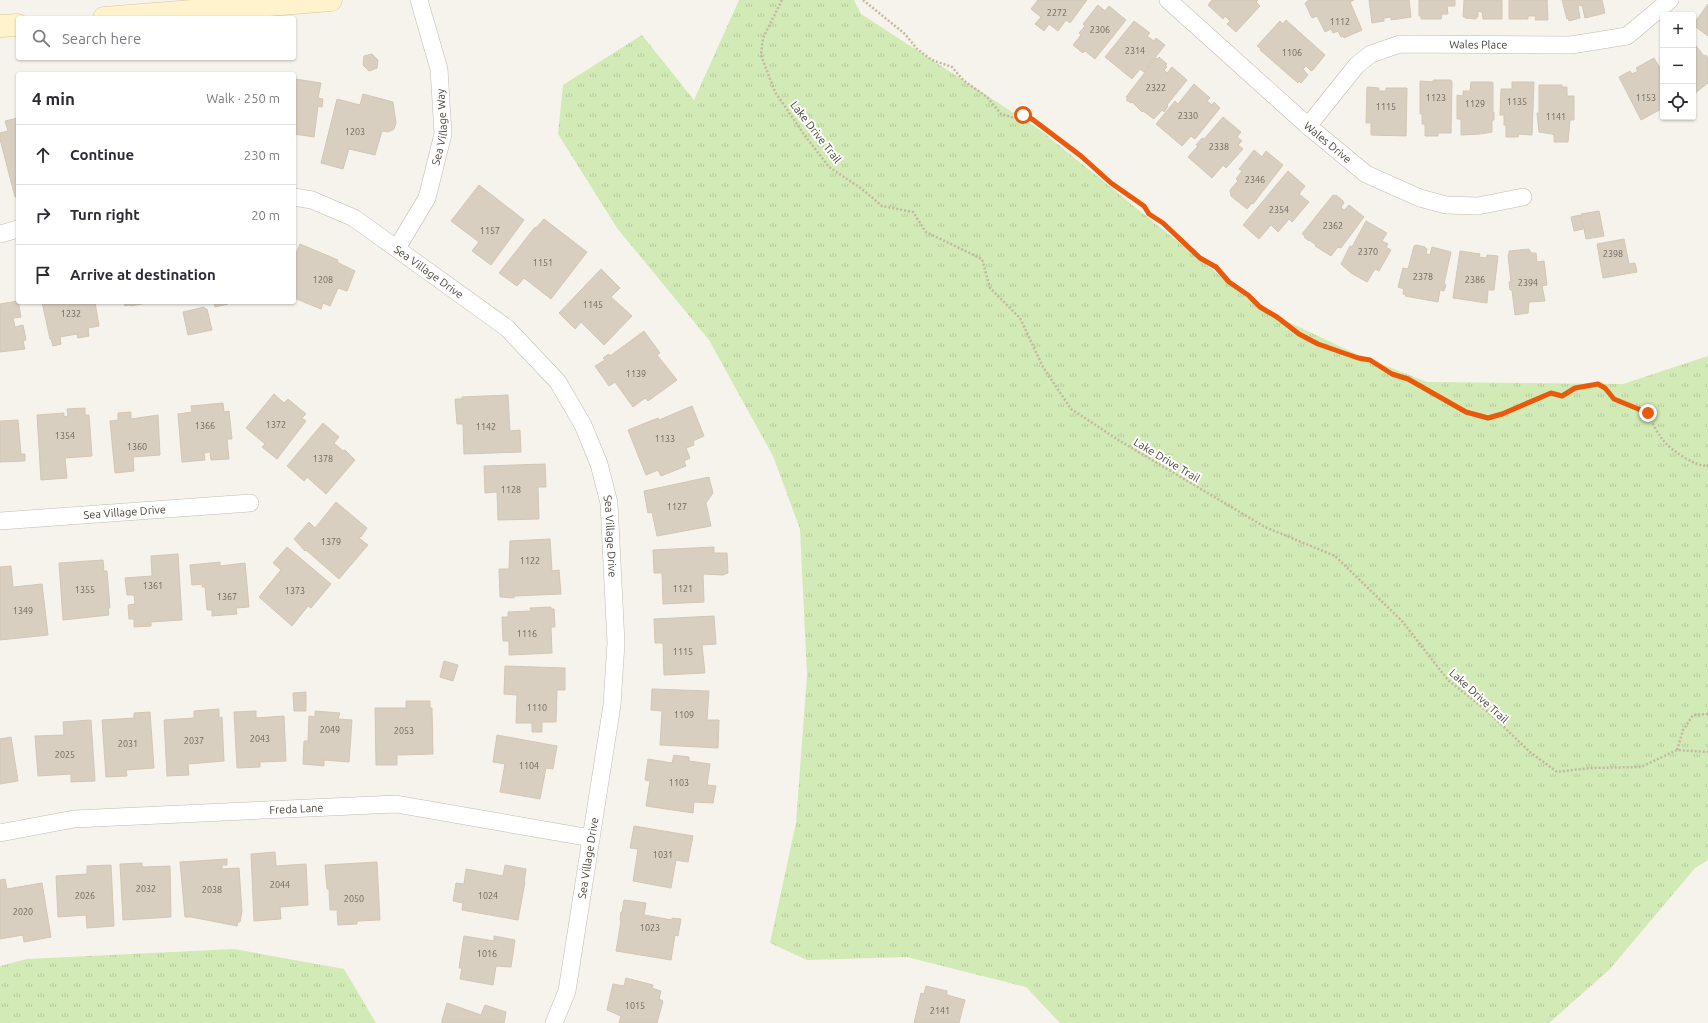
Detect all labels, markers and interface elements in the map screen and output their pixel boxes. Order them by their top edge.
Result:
house number: 2272 [1047,8,1067,18]
map controls [1660,12,1696,120]
button: + [1660,12,1696,48]
search box [16,16,296,60]
house number: 1112 [1330,17,1350,27]
house number: 2306 [1090,25,1110,35]
icon: search [30,27,52,49]
text: Search here [62,30,141,47]
street label: Wales Place [1449,38,1507,51]
house number: 2314 [1125,46,1145,56]
house number: 1106 [1282,48,1302,58]
button: − [1660,48,1696,84]
house number: 2322 [1146,83,1166,93]
button: locate [1660,84,1696,120]
street label: Sea Village Way [429,88,449,166]
text: 4 min [32,89,75,108]
text: Walk · 250 m [206,91,280,105]
house number: 1123 [1426,93,1446,103]
house number: 1153 [1636,93,1656,103]
house number: 1135 [1507,97,1527,107]
street label: Lake Drive Trail [788,99,844,165]
house number: 1129 [1465,99,1485,109]
house number: 1115 [1376,102,1396,112]
route start [1014,106,1032,124]
house number: 2330 [1178,111,1198,121]
house number: 1141 [1546,112,1566,122]
street label: Wales Drive [1302,119,1354,165]
house number: 1203 [345,127,365,137]
house number: 2338 [1209,142,1229,152]
icon: ahead [32,144,54,166]
text: Continue [70,146,134,163]
text: 230 m [244,148,280,162]
house number: 2346 [1245,175,1265,185]
icon: right [32,204,54,226]
house number: 2354 [1269,205,1289,215]
text: Turn right [70,206,140,223]
text: 20 m [251,208,280,222]
house number: 2362 [1323,221,1343,231]
house number: 1157 [480,226,500,236]
street label: Sea Village Drive [392,243,466,301]
house number: 2370 [1358,247,1378,257]
house number: 2398 [1603,249,1623,259]
house number: 1151 [533,258,553,268]
icon: arrive [32,264,54,286]
text: Arrive at destination [70,266,216,283]
house number: 2378 [1413,272,1433,282]
house number: 1208 [313,275,333,285]
house number: 2386 [1465,275,1485,285]
house number: 2394 [1518,278,1538,288]
house number: 1145 [583,300,603,310]
house number: 1232 [61,309,81,319]
house number: 1139 [626,369,646,379]
route end [1639,404,1657,422]
house number: 1372 [266,420,286,430]
house number: 1366 [195,421,215,431]
house number: 1142 [476,422,496,432]
house number: 1354 [55,431,75,441]
house number: 1133 [655,434,675,444]
street label: Lake Drive Trail [1132,436,1202,484]
house number: 1360 [127,442,147,452]
house number: 1378 [313,454,333,464]
house number: 1128 [501,485,521,495]
street label: Sea Village Drive [601,494,619,578]
house number: 1127 [667,502,687,512]
street label: Sea Village Drive [83,503,166,521]
house number: 1379 [321,537,341,547]
house number: 1122 [520,556,540,566]
house number: 1361 [143,581,163,591]
house number: 1121 [673,584,693,594]
house number: 1355 [75,585,95,595]
house number: 1373 [285,586,305,596]
house number: 1367 [217,592,237,602]
house number: 1349 [13,606,33,616]
house number: 1116 [517,629,537,639]
house number: 1115 [673,647,693,657]
street label: Lake Drive Trail [1447,666,1511,726]
house number: 1110 [527,703,547,713]
house number: 1109 [674,710,694,720]
house number: 2049 [320,725,340,735]
house number: 2053 [394,726,414,736]
house number: 2043 [250,734,270,744]
house number: 2037 [184,736,204,746]
house number: 2031 [118,739,138,749]
house number: 2025 [55,750,75,760]
house number: 1104 [519,761,539,771]
house number: 1103 [669,778,689,788]
street label: Freda Lane [269,801,324,816]
street label: Sea Village Drive [576,816,600,900]
house number: 1031 [653,850,673,860]
house number: 2044 [270,880,290,890]
house number: 2032 [136,884,156,894]
house number: 2038 [202,885,222,895]
house number: 2026 [75,891,95,901]
house number: 1024 [478,891,498,901]
house number: 2050 [344,894,364,904]
house number: 2020 [13,907,33,917]
house number: 1023 [640,923,660,933]
house number: 1016 [477,949,497,959]
house number: 1015 [625,1001,645,1011]
house number: 2141 [930,1006,950,1016]

